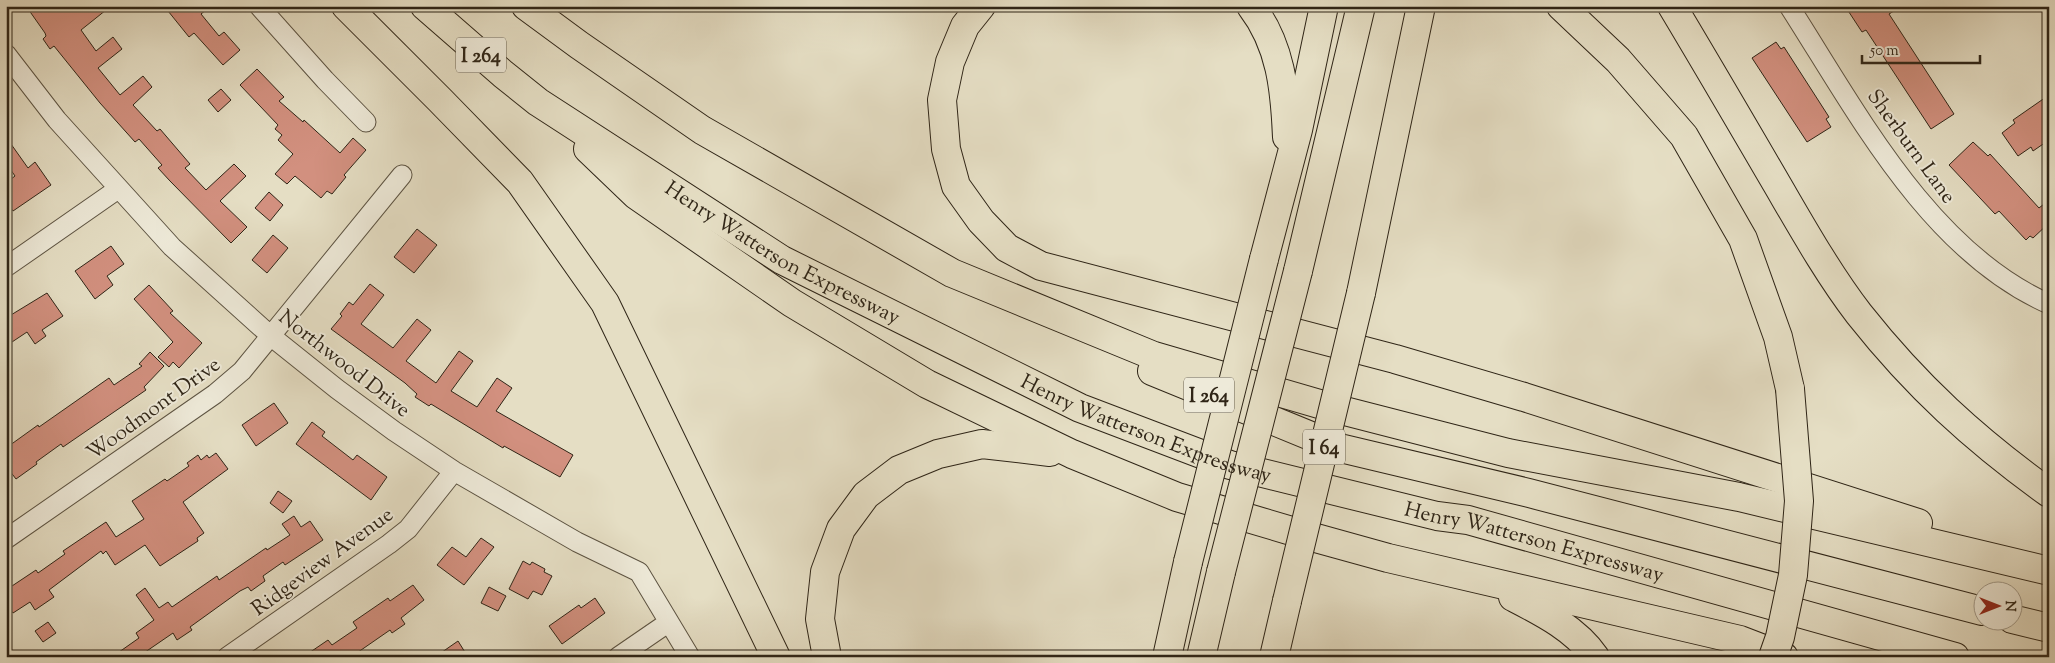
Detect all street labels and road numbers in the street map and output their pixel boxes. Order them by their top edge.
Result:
road number: I 264 [456,38,506,72]
street label: Sherburn Lane [1859,84,1962,211]
street label: Henry Watterson Expressway [658,175,905,334]
street label: Northwood Drive [271,303,416,426]
street label: Woodmont Drive [81,351,227,469]
street label: Henry Watterson Expressway [1015,368,1275,492]
road number: I 264 [1184,378,1234,412]
road number: I 64 [1303,430,1345,464]
street label: Henry Watterson Expressway [1401,495,1667,591]
street label: Ridgeview Avenue [246,501,400,624]

